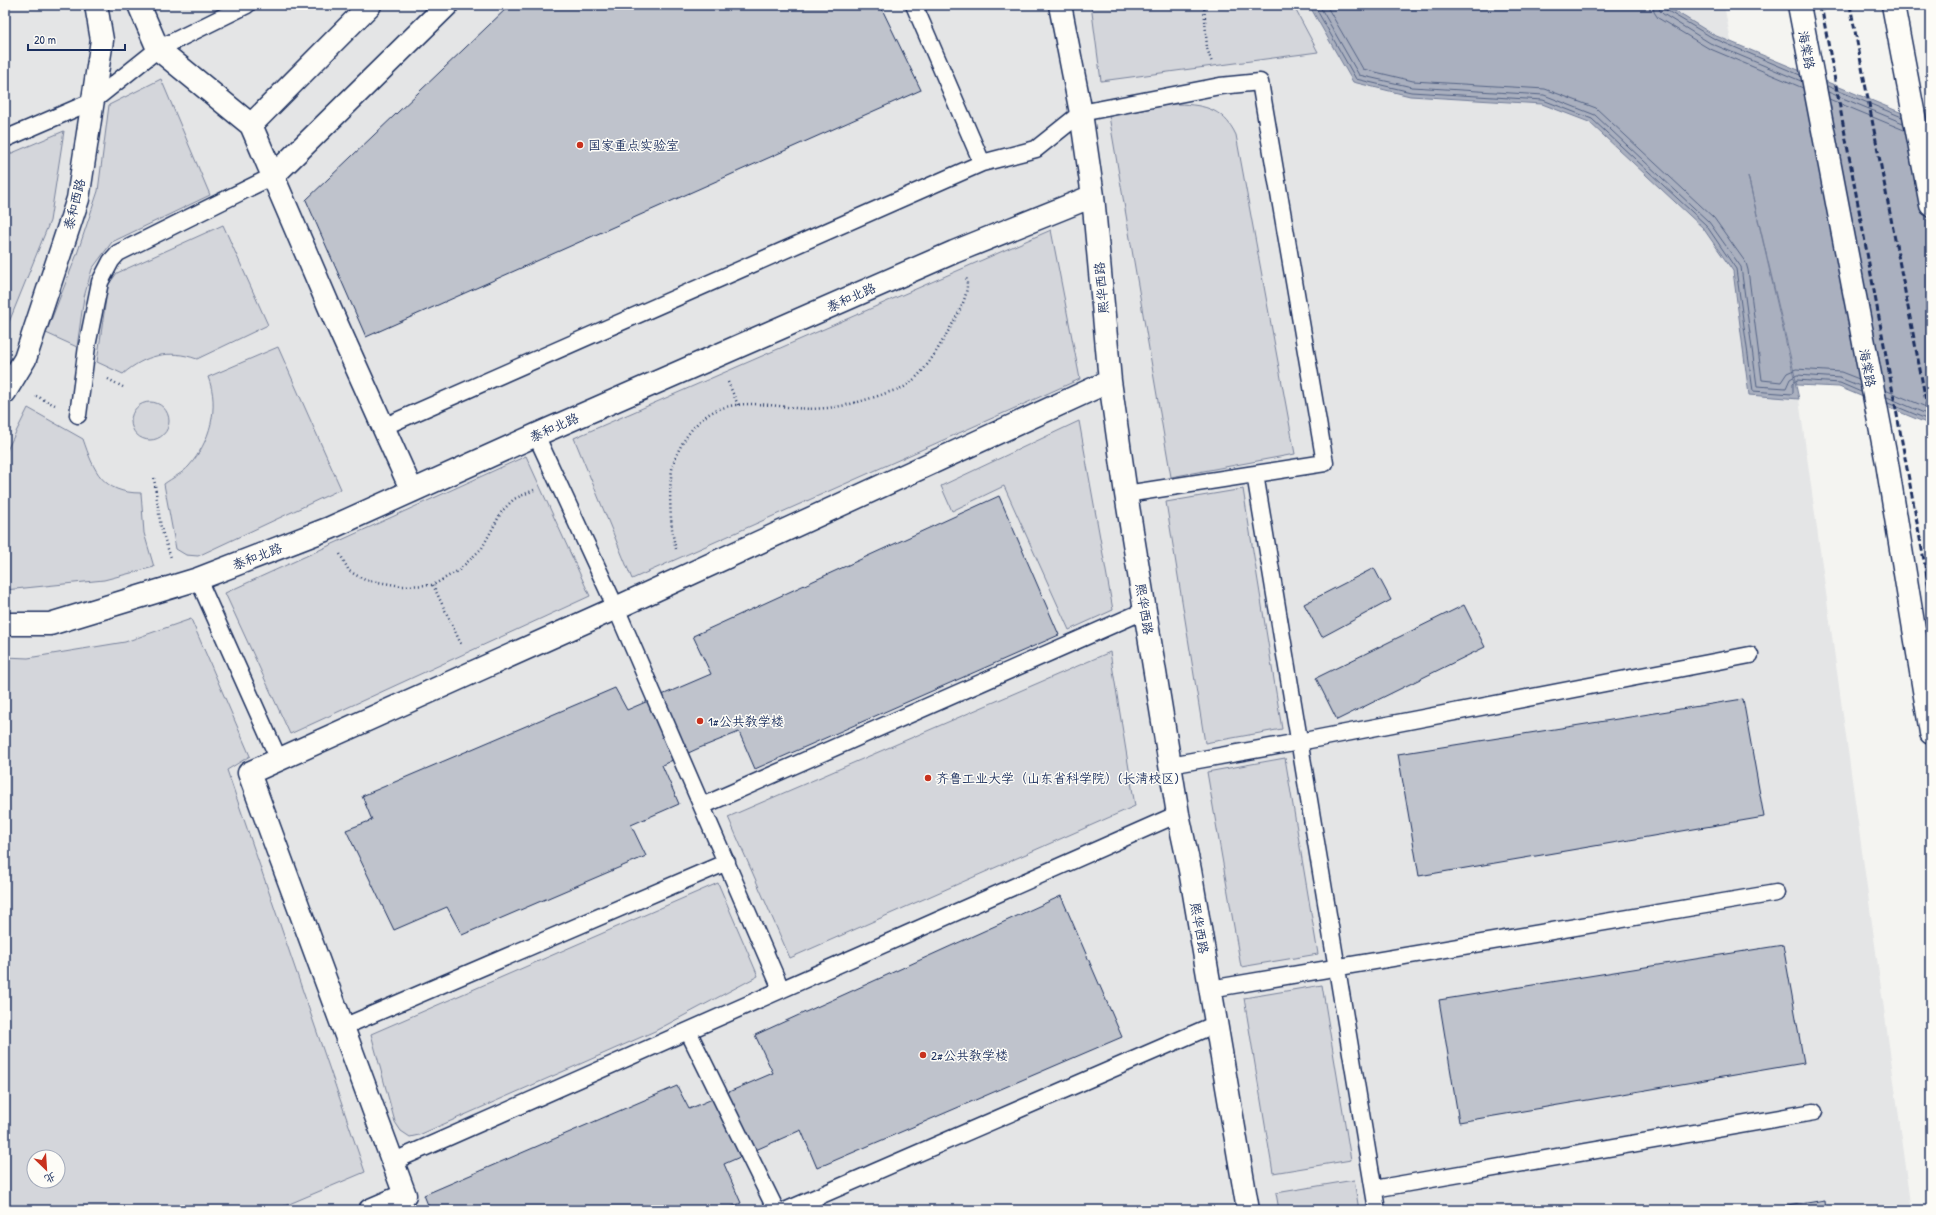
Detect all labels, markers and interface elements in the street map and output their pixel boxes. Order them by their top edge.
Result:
scale bar [28,26,125,52]
street label: 海棠路 [1794,29,1820,71]
text: 20 m [34,31,56,48]
place label: 国家重点实验室 [588,136,679,154]
marker: 国家重点实验室 [575,140,585,150]
street label: 泰和西路 [59,177,89,231]
street label: 熙华西路 [1090,261,1112,315]
street label: 泰和北路 [824,278,878,316]
street label: 海棠路 [1855,347,1881,389]
street label: 泰和北路 [527,408,581,446]
street label: 泰和北路 [229,538,285,574]
street label: 熙华西路 [1132,582,1158,636]
place label: 1#公共教学楼 [708,712,784,730]
marker: 1#公共教学楼 [695,716,705,726]
place label: 齐鲁工业大学（山东省科学院）(长清校区) [936,769,1179,787]
marker: 齐鲁工业大学（山东省科学院）(长清校区) [923,773,933,783]
street label: 熙华西路 [1187,901,1213,955]
place label: 2#公共教学楼 [931,1046,1008,1064]
marker: 2#公共教学楼 [918,1050,928,1060]
north arrow [26,1149,66,1189]
text: 北 [42,1169,58,1187]

